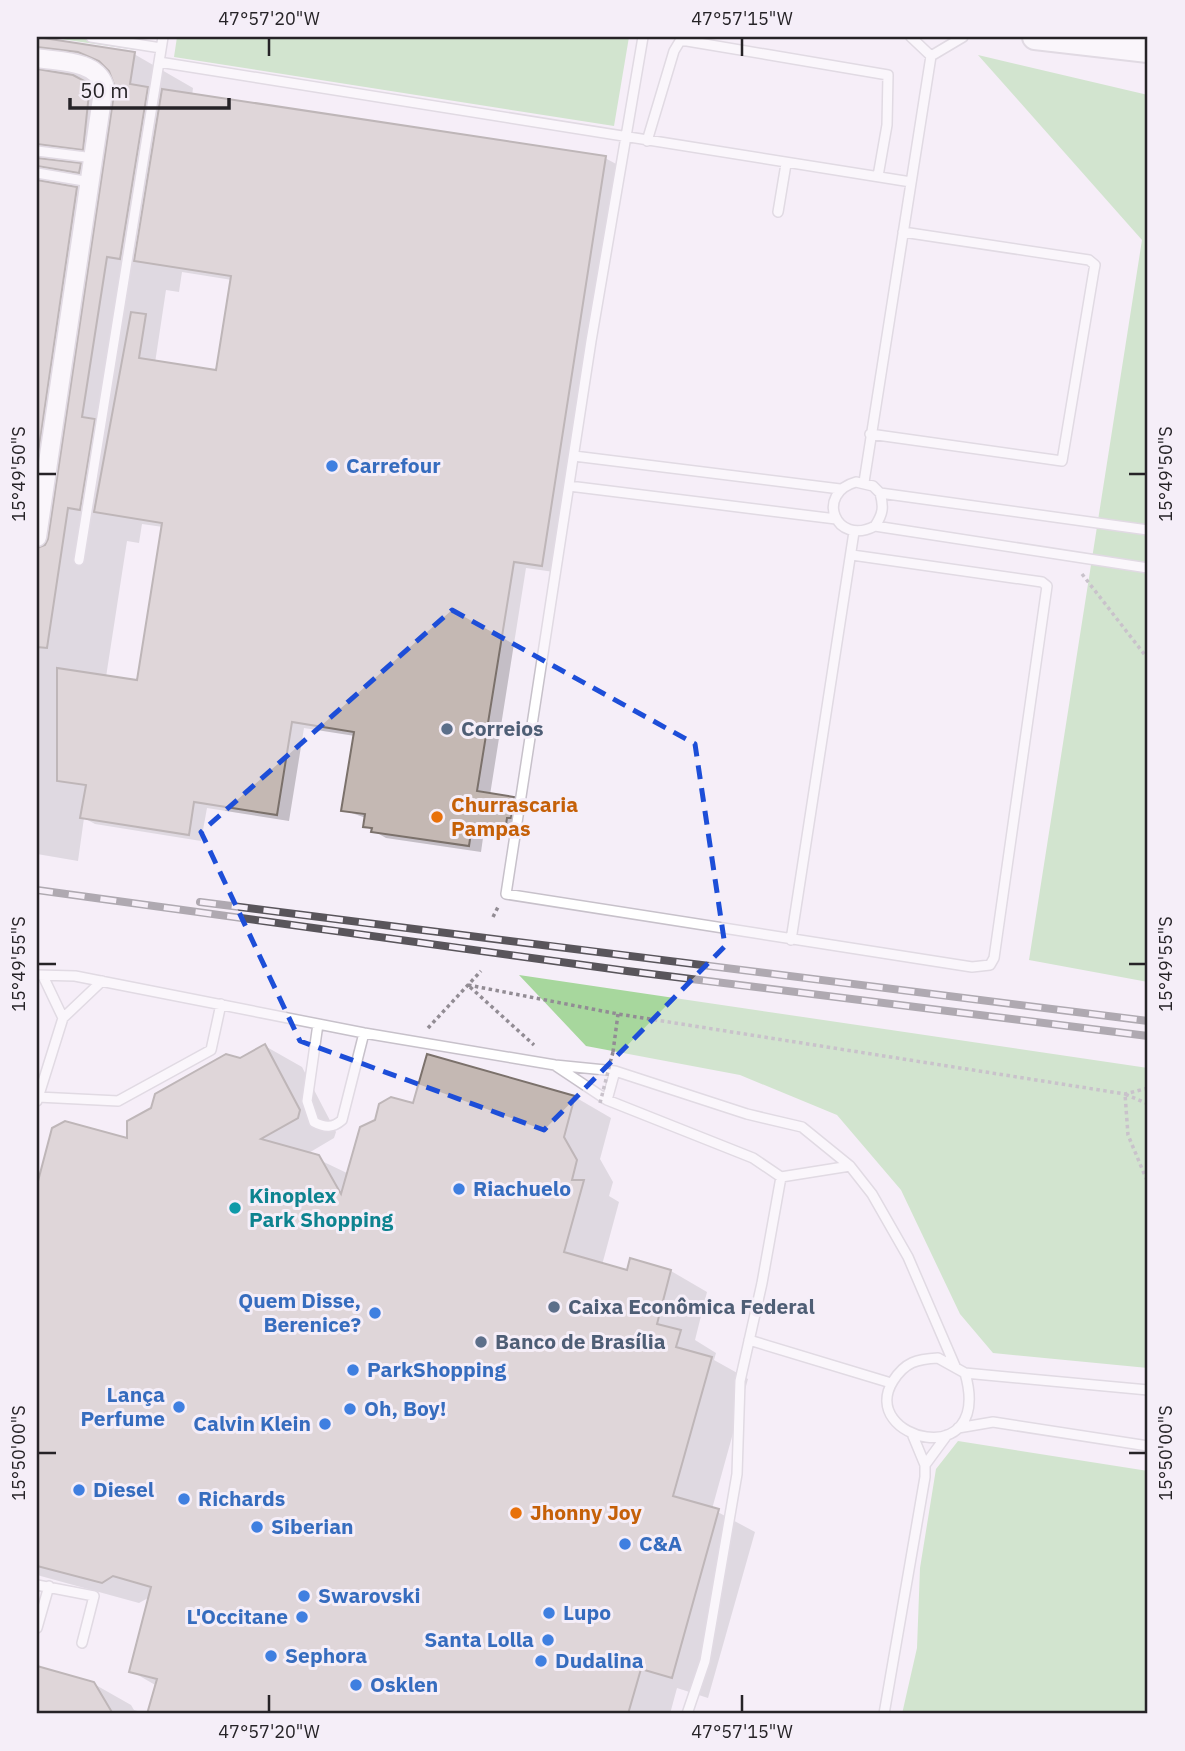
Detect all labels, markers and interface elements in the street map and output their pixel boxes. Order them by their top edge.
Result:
text: 47°57'20"W [218,7,320,30]
text: 47°57'15"W [691,7,793,30]
scale bar [70,66,229,110]
text: 50 m [80,76,129,104]
text: 15°49'50"S [7,426,30,522]
text: 15°49'50"S [1154,426,1177,522]
place label: Carrefour [346,451,441,479]
marker: Carrefour [324,458,340,474]
place label: Correios [461,714,544,742]
marker: Correios [439,721,455,737]
place label: Churrascaria Pampas [451,790,578,842]
marker: Churrascaria Pampas [429,809,445,825]
text: 15°49'55"S [7,916,30,1012]
text: 15°49'55"S [1154,916,1177,1012]
place label: Riachuelo [473,1174,571,1202]
place label: Kinoplex Park Shopping [249,1181,393,1233]
marker: Riachuelo [451,1181,467,1197]
marker: Kinoplex Park Shopping [227,1200,243,1216]
place label: Quem Disse, Berenice? [238,1286,361,1338]
place label: Caixa Econômica Federal [568,1292,815,1320]
marker: Caixa Econômica Federal [546,1299,562,1315]
marker: Quem Disse, Berenice? [367,1305,383,1321]
place label: Banco de Brasília [495,1327,666,1355]
marker: Banco de Brasília [473,1334,489,1350]
place label: ParkShopping [367,1355,506,1383]
marker: ParkShopping [345,1362,361,1378]
place label: Lança Perfume [80,1380,165,1432]
place label: Oh, Boy! [364,1394,447,1422]
marker: Lança Perfume [171,1399,187,1415]
marker: Oh, Boy! [342,1401,358,1417]
text: 15°50'00"S [7,1405,30,1501]
text: 15°50'00"S [1154,1405,1177,1501]
place label: Calvin Klein [193,1409,311,1437]
marker: Calvin Klein [317,1416,333,1432]
place label: Diesel [93,1475,154,1503]
marker: Diesel [71,1482,87,1498]
place label: Richards [198,1484,285,1512]
marker: Richards [176,1491,192,1507]
place label: Jhonny Joy [530,1498,643,1526]
marker: Jhonny Joy [508,1505,524,1521]
place label: Siberian [271,1512,354,1540]
marker: Siberian [249,1519,265,1535]
place label: C&A [639,1529,682,1557]
marker: C&A [617,1536,633,1552]
place label: Swarovski [318,1581,420,1609]
marker: Swarovski [296,1588,312,1604]
place label: Lupo [563,1598,611,1626]
place label: L'Occitane [186,1602,288,1630]
marker: Lupo [541,1605,557,1621]
marker: L'Occitane [294,1609,310,1625]
place label: Santa Lolla [424,1625,534,1653]
marker: Santa Lolla [540,1632,556,1648]
place label: Sephora [285,1641,367,1669]
place label: Dudalina [555,1646,644,1674]
marker: Sephora [263,1648,279,1664]
marker: Dudalina [533,1653,549,1669]
place label: Osklen [370,1670,438,1698]
marker: Osklen [348,1677,364,1693]
text: 47°57'20"W [218,1720,320,1743]
text: 47°57'15"W [691,1720,793,1743]

